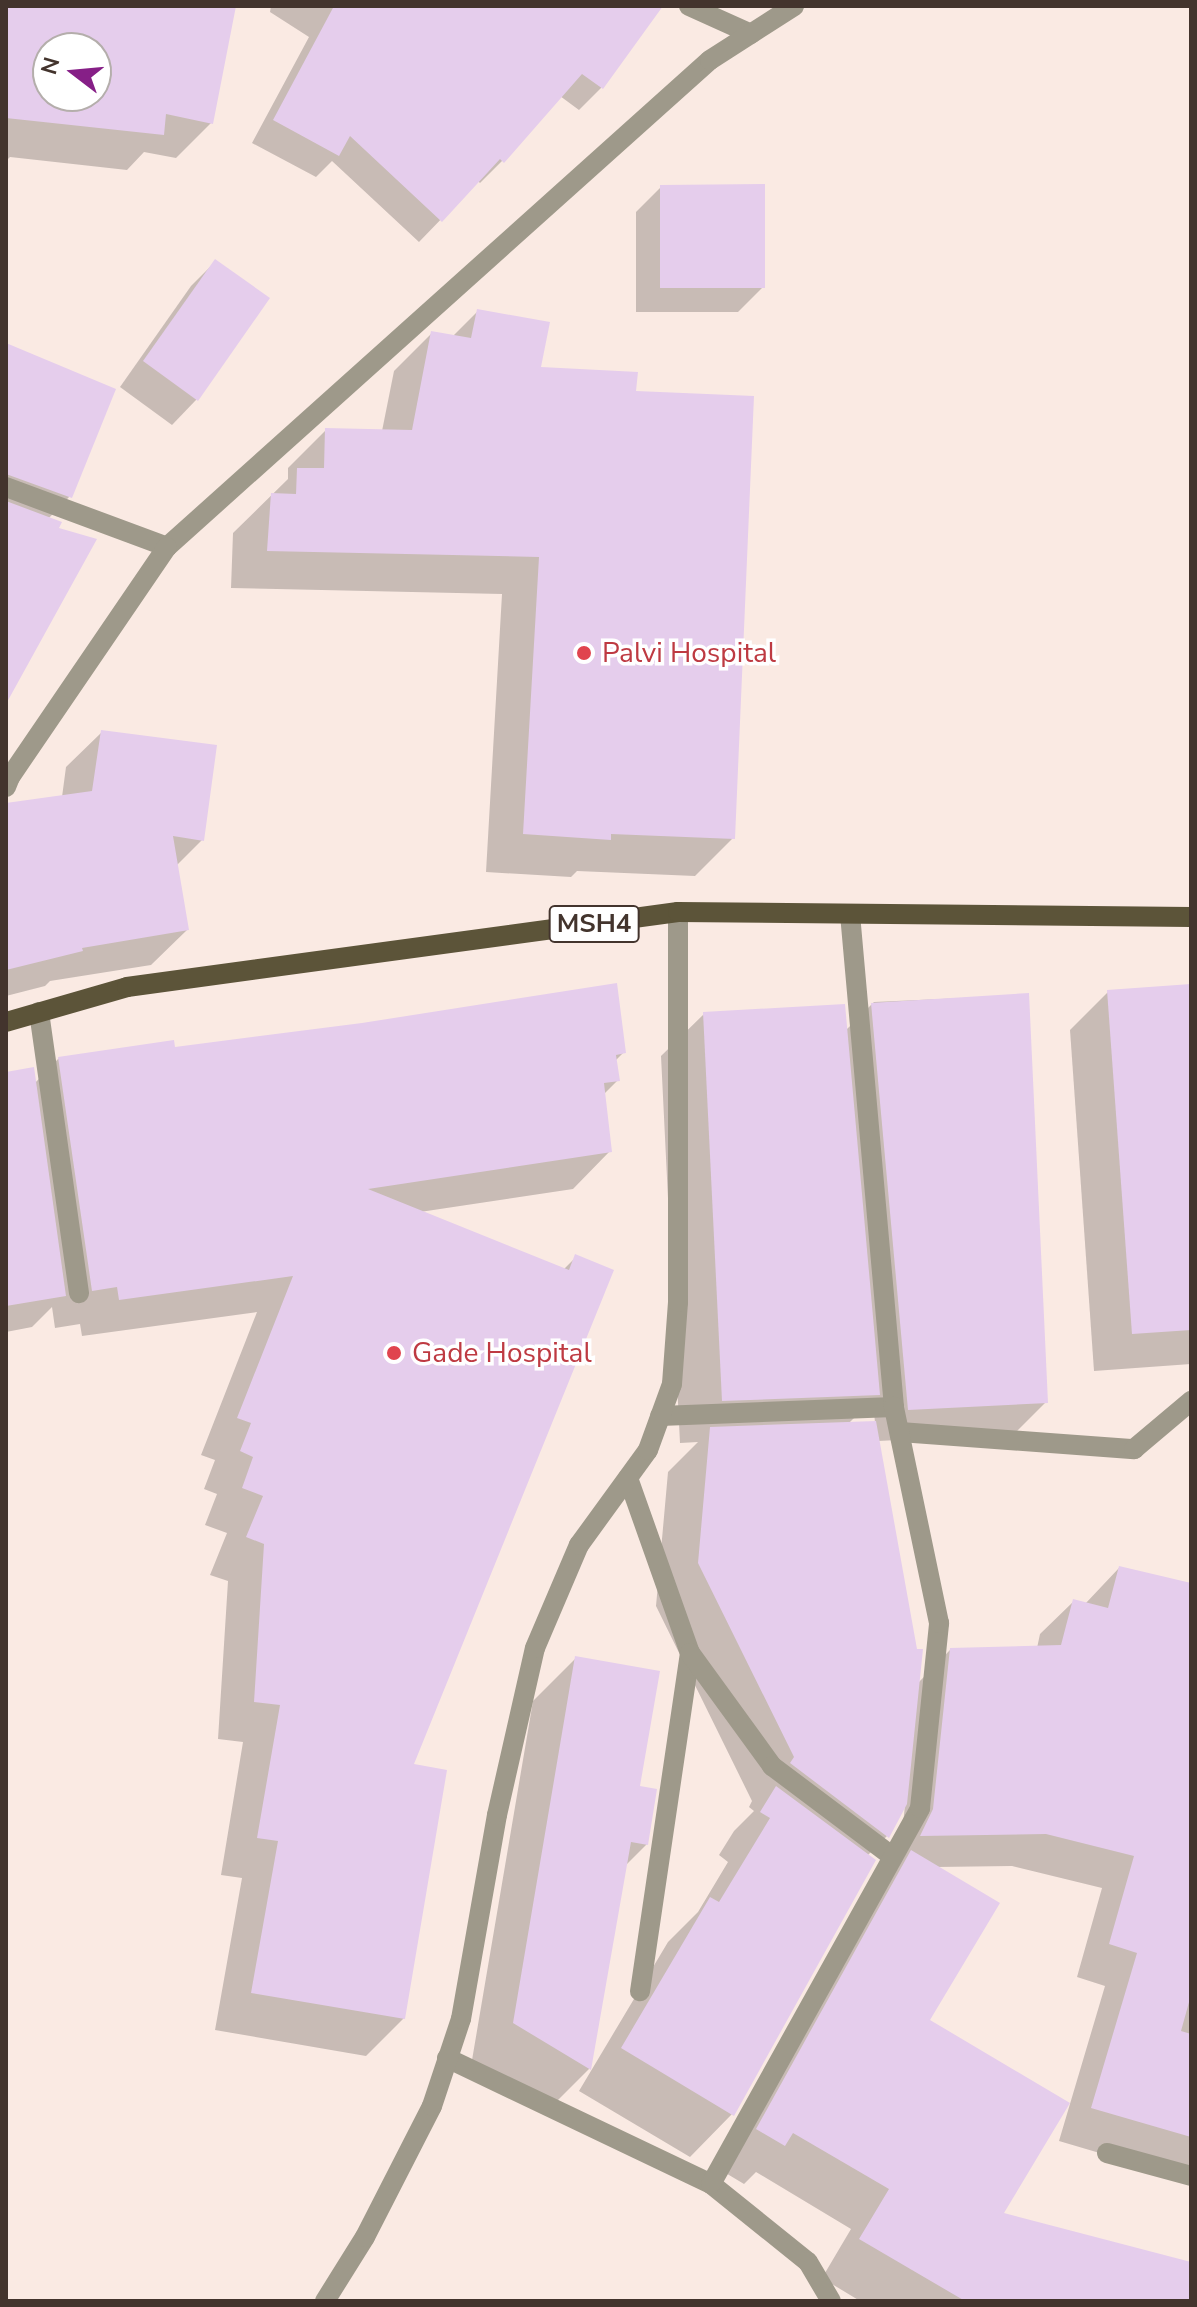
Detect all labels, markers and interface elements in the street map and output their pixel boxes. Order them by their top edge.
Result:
north arrow [32,32,112,112]
text: N [34,54,68,78]
place label: Palvi Hospital [602,636,776,670]
marker: Palvi Hospital [573,642,595,664]
road number: MSH4 [548,902,640,946]
place label: Gade Hospital [412,1336,592,1370]
marker: Gade Hospital [383,1342,405,1364]

